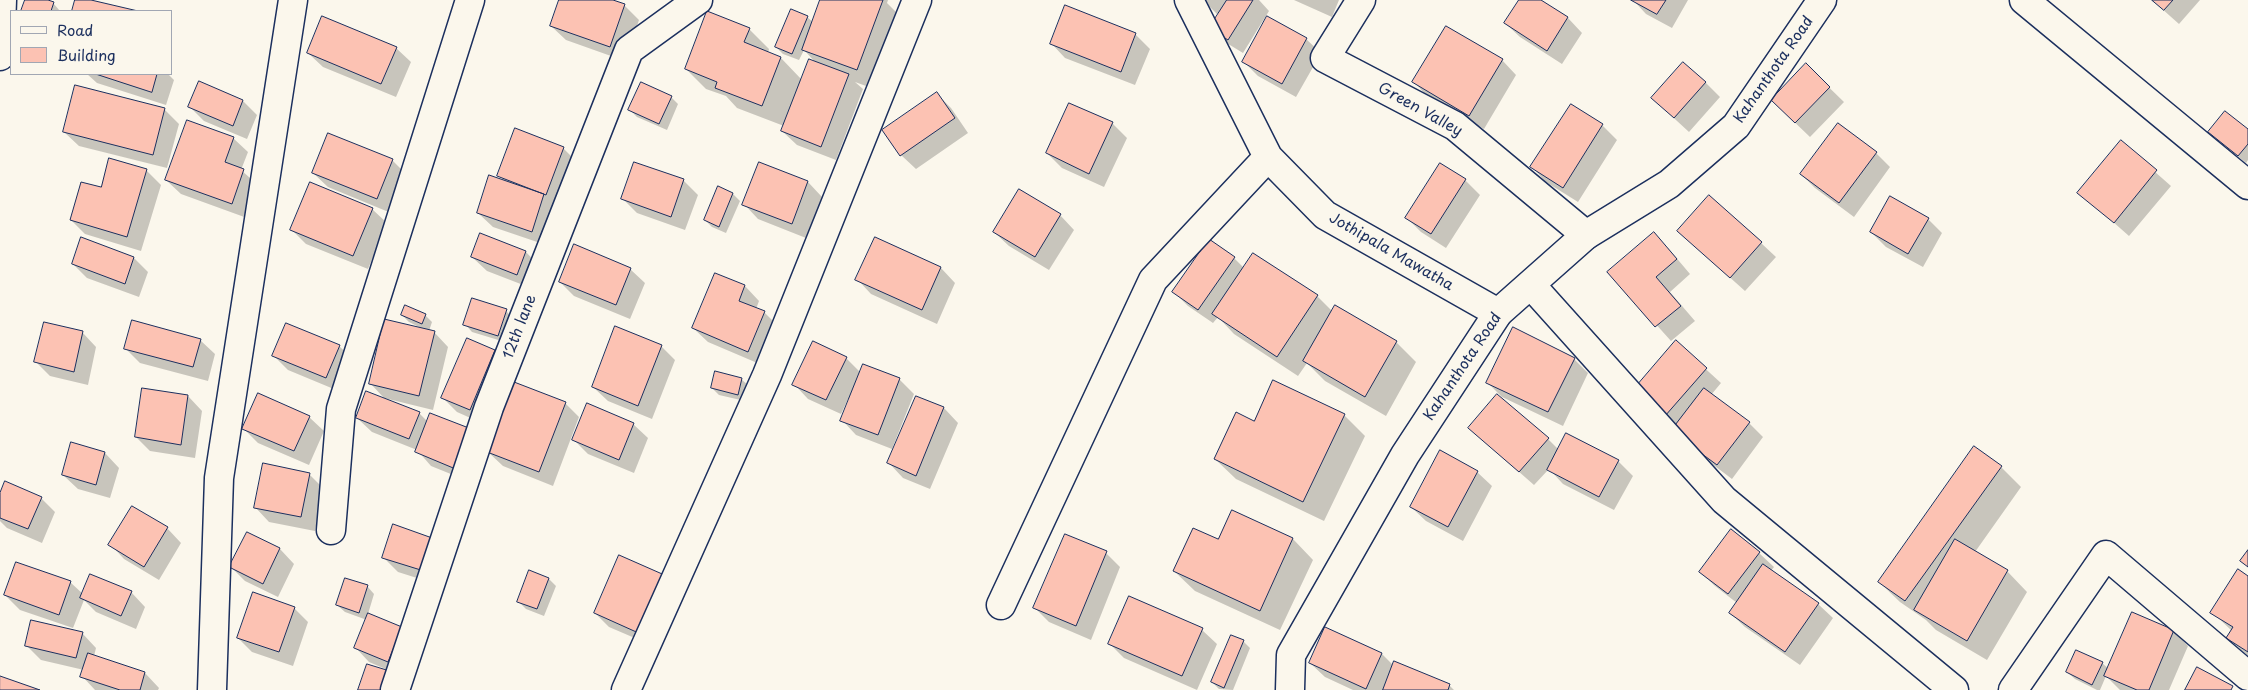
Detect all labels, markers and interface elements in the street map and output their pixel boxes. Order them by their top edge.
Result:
legend [10,10,172,75]
street label: Kahanthota Road [1730,13,1818,127]
text: Road [57,18,93,41]
text: Building [57,43,116,66]
street label: Green Valley [1375,79,1465,141]
street label: Jothipala Mawatha [1326,209,1456,295]
street label: 12th lane [499,292,541,362]
street label: Kahanthota Road [1420,310,1506,424]

